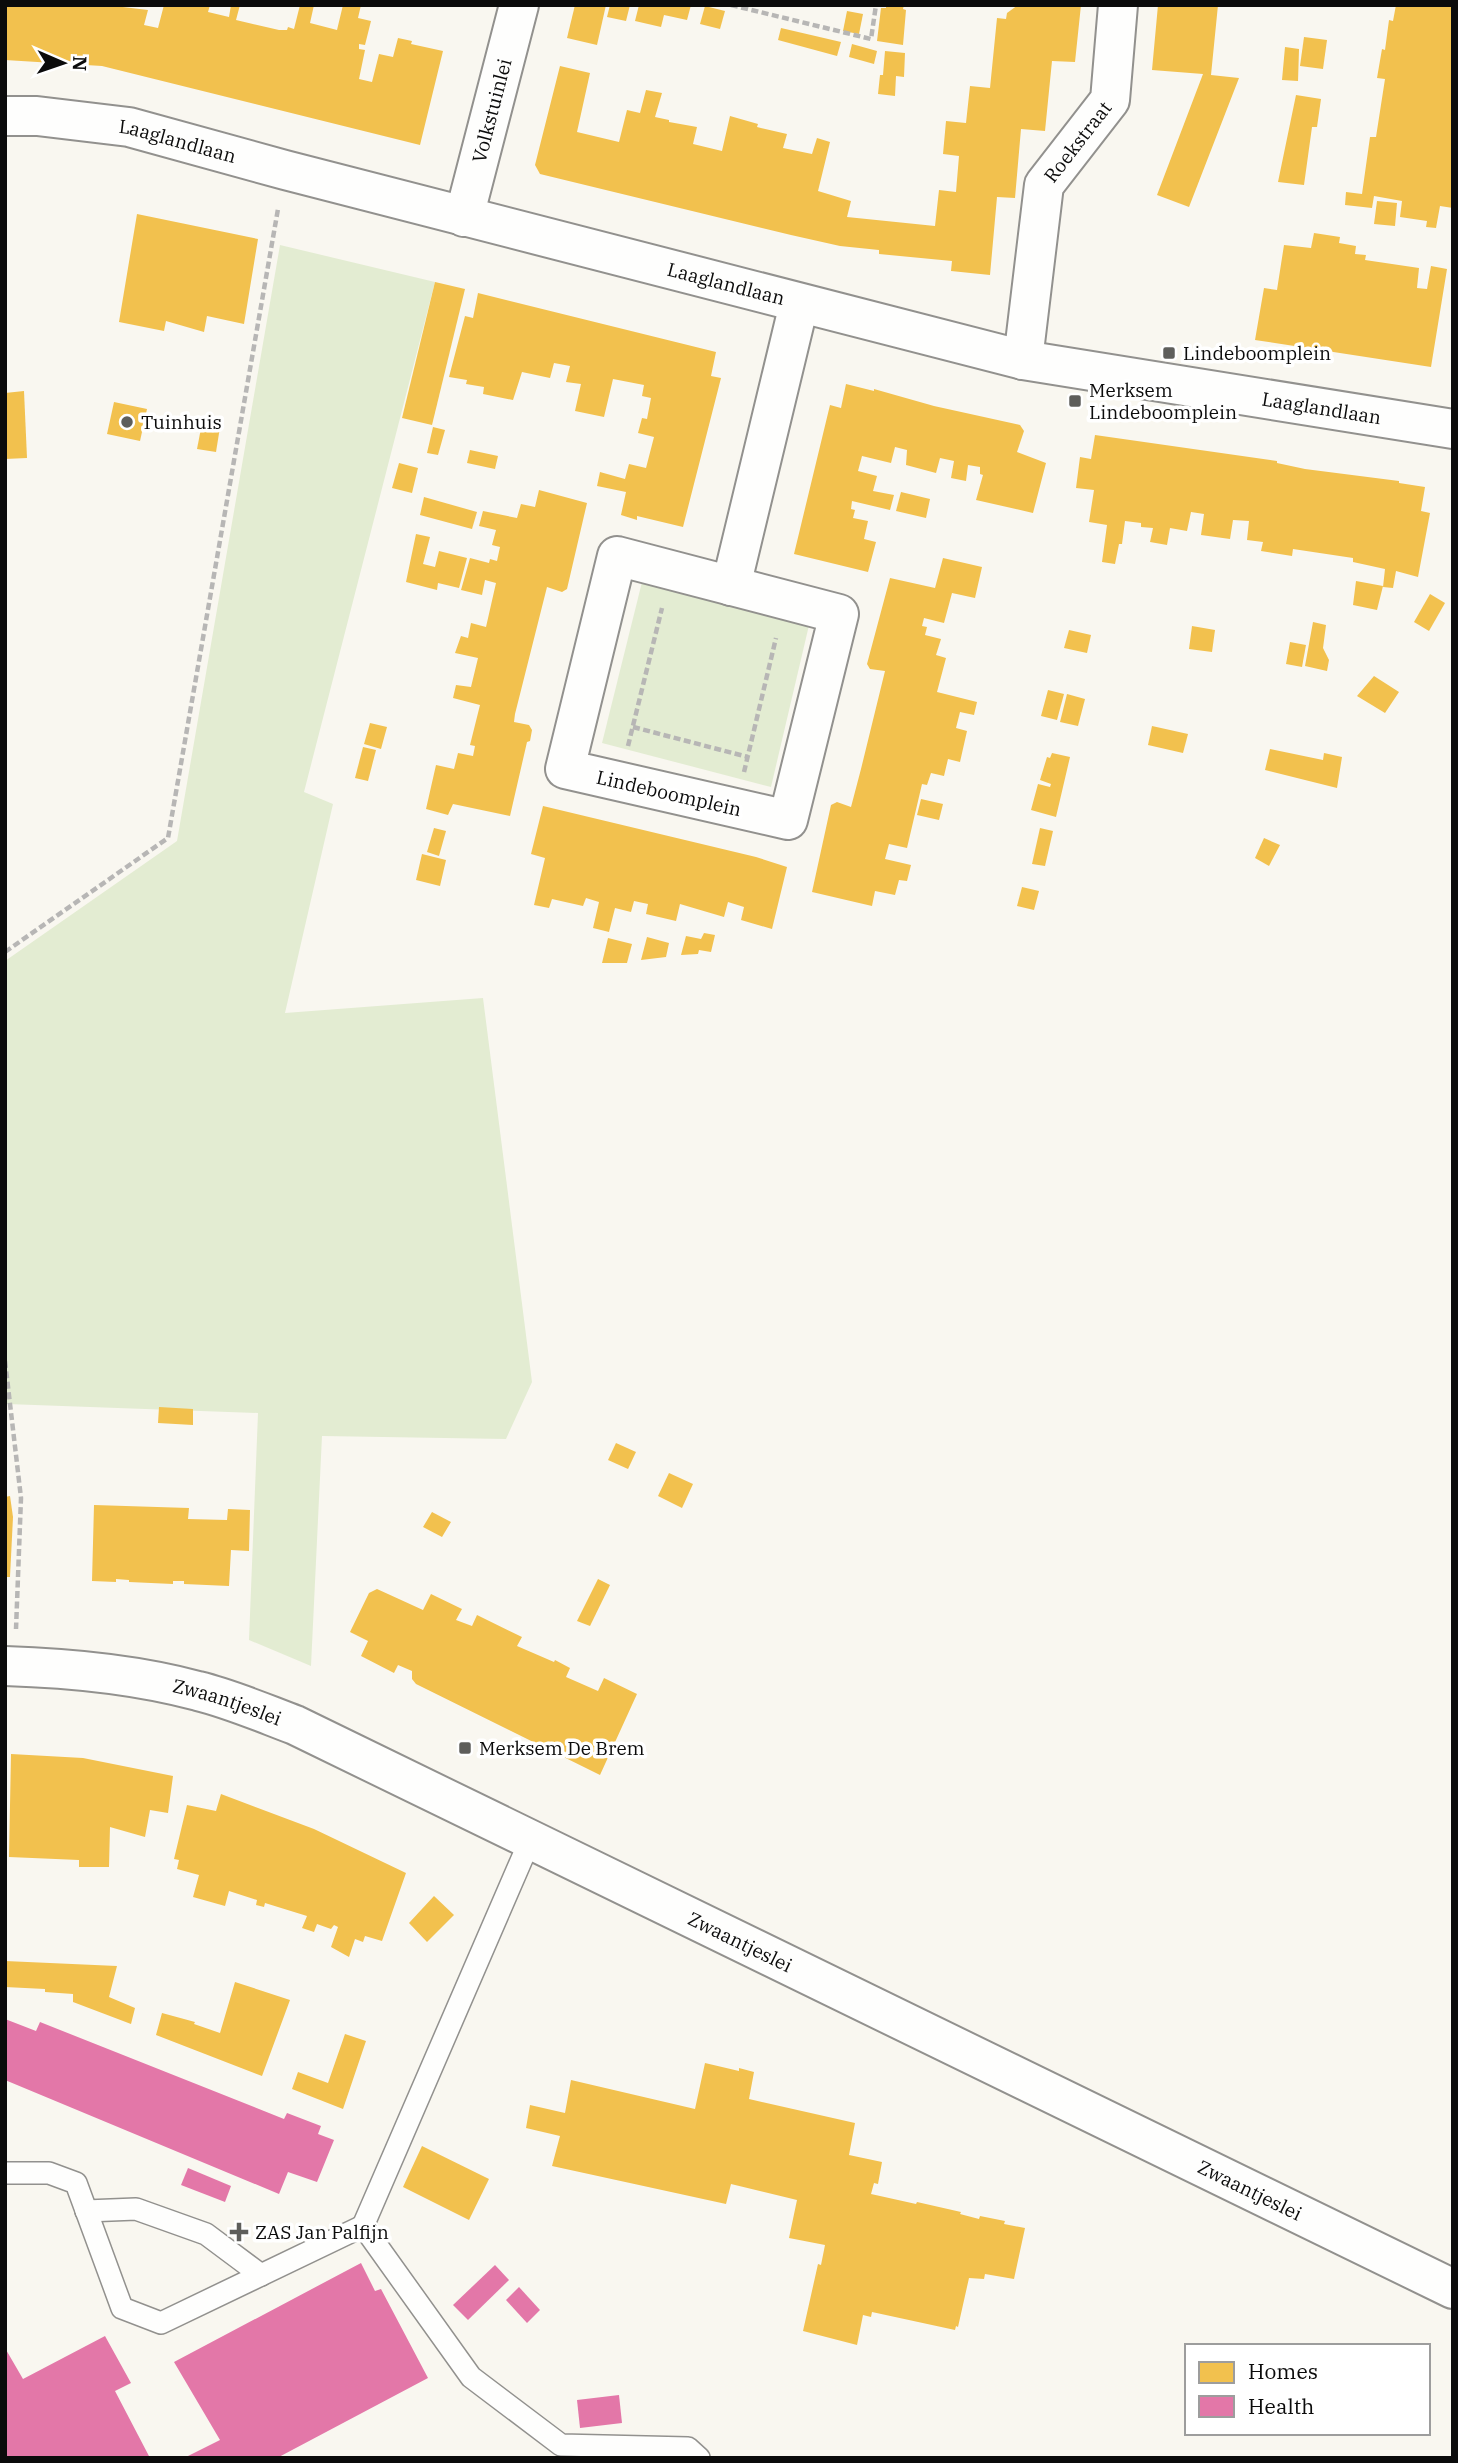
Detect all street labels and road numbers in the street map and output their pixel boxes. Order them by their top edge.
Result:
street label: Volkstuinlei [467,56,517,165]
street label: Roekstraat [1039,96,1117,187]
street label: Laaglandlaan [118,114,239,168]
street label: Laaglandlaan [665,257,788,310]
street label: Laaglandlaan [1260,387,1383,429]
street label: Lindeboomplein [594,765,744,821]
street label: Zwaantjeslei [170,1673,285,1731]
street label: Zwaantjeslei [684,1906,796,1977]
street label: Zwaantjeslei [1194,2155,1306,2226]

